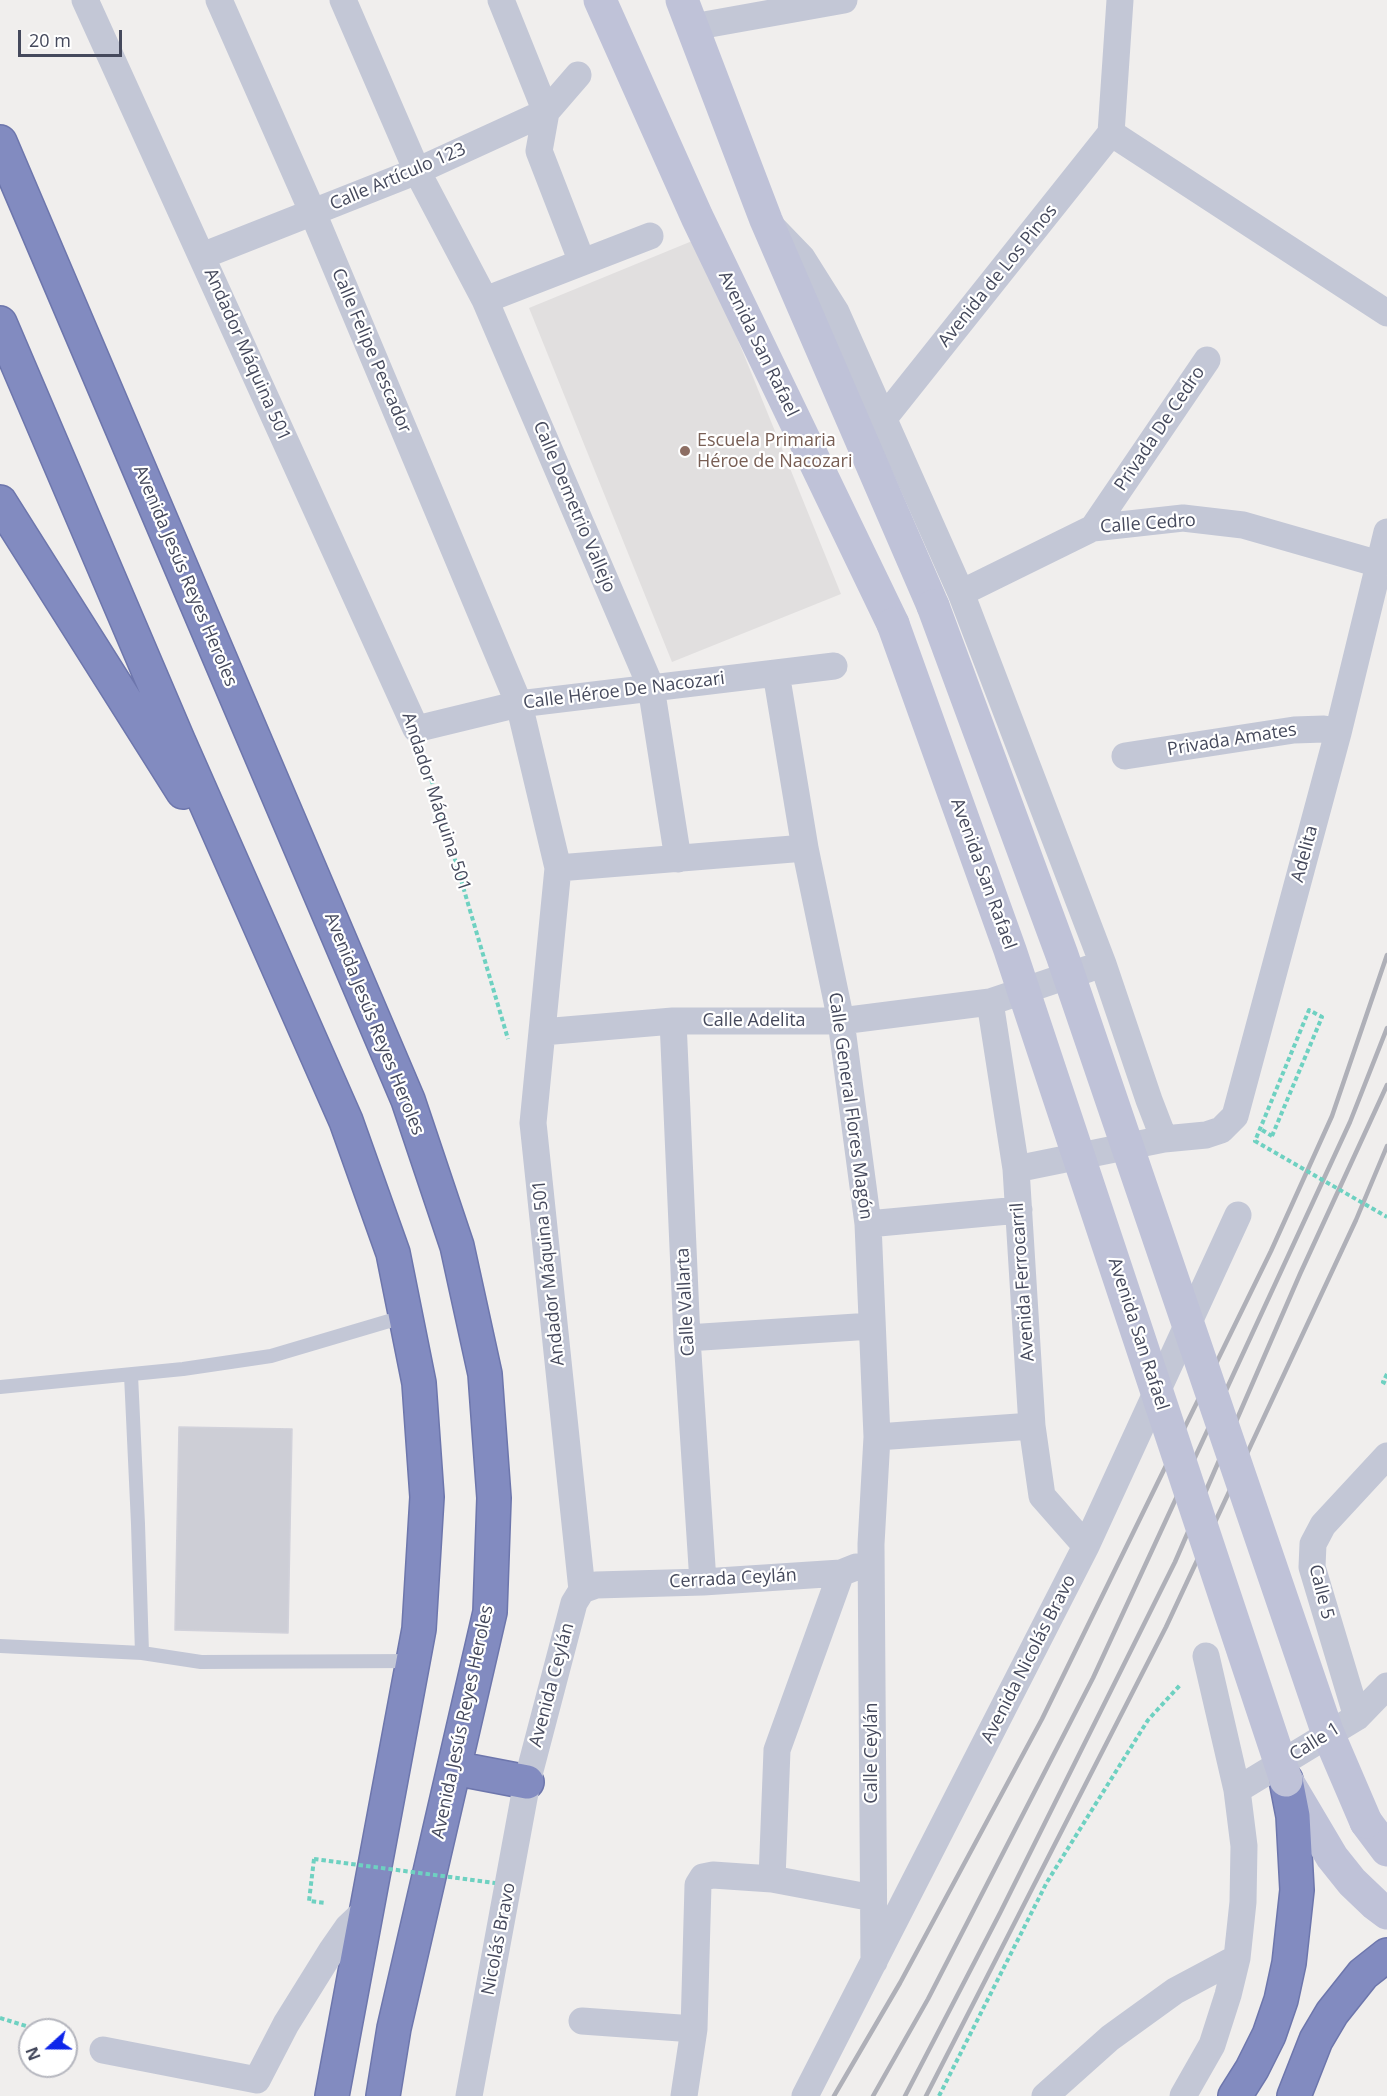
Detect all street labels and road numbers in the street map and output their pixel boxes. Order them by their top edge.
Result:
street label: Calle Artículo 123 [327,139,469,215]
street label: Avenida de Los Pinos [934,200,1062,352]
street label: Andador Máquina 501 [199,265,295,445]
street label: Calle Felipe Pescador [327,265,415,437]
street label: Avenida San Rafael [713,268,803,420]
street label: Privada De Cedro [1110,362,1210,496]
street label: Calle Demetrio Vallejo [528,418,620,596]
street label: Avenida Jesús Reyes Heroles [129,462,241,690]
street label: Calle Cedro [1099,510,1197,538]
street label: Calle Héroe De Nacozari [522,668,726,714]
street label: Andador Máquina 501 [397,710,475,894]
street label: Privada Amates [1166,719,1298,761]
street label: Avenida San Rafael [946,796,1020,952]
street label: Adelita [1287,823,1323,885]
street label: Avenida Jesús Reyes Heroles [319,910,429,1138]
street label: Calle General Flores Magón [823,991,877,1221]
street label: Calle Adelita [702,1010,806,1032]
street label: Andador Máquina 501 [529,1179,569,1367]
street label: Avenida Ferrocarril [1007,1202,1039,1362]
street label: Calle Vallarta [672,1247,700,1357]
street label: Avenida San Rafael [1103,1255,1173,1413]
street label: Calle 5 [1304,1562,1338,1622]
street label: Cerrada Ceylán [669,1565,797,1593]
street label: Avenida Nicolás Bravo [977,1571,1081,1747]
street label: Avenida Jesús Reyes Heroles [428,1603,498,1841]
street label: Avenida Ceylán [525,1620,579,1750]
street label: Calle Ceylán [861,1702,883,1804]
street label: Calle 1 [1286,1718,1344,1766]
street label: Nicolás Bravo [478,1881,520,1997]

